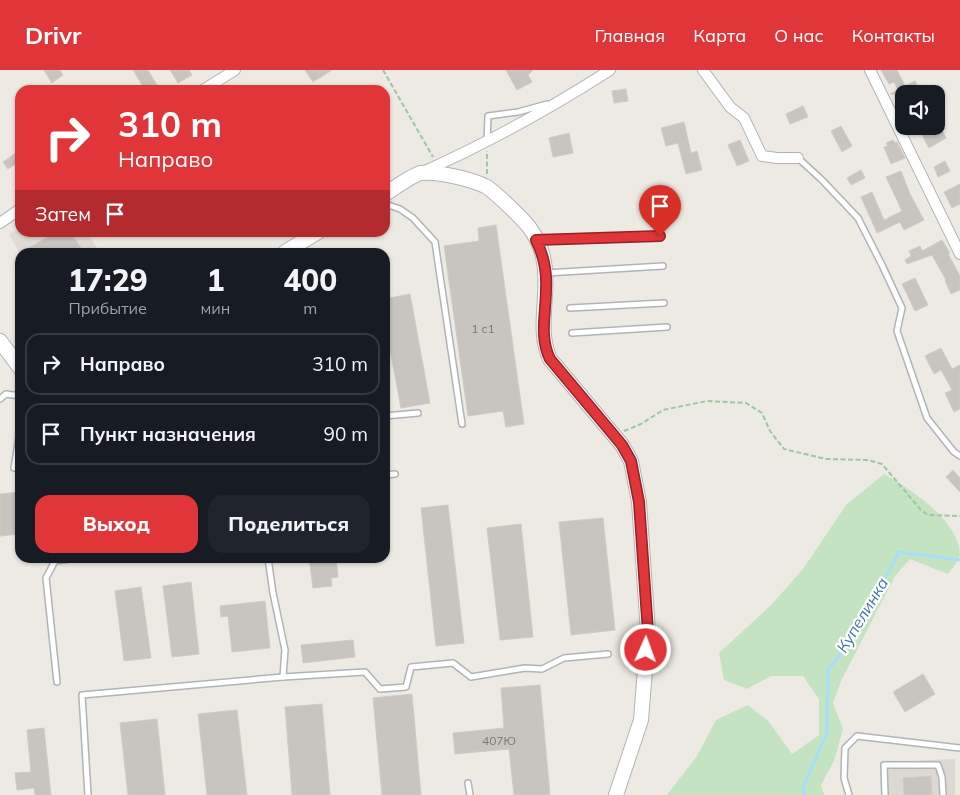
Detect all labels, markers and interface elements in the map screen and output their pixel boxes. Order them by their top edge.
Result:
text: Drivr [25,20,81,50]
text: Главная [595,24,665,47]
text: Карта [693,24,746,47]
text: О нас [774,24,824,47]
text: Контакты [852,24,935,47]
map controls [895,85,945,135]
button: sound [895,85,945,135]
text: 310 m [118,102,222,146]
icon: right [35,105,100,170]
text: Направо [118,145,213,173]
pin [639,185,681,236]
icon: arrive [646,192,674,220]
icon: arrive [101,200,129,228]
text: Затем [35,202,91,226]
text: 17:29 [68,261,148,299]
text: 1 [206,261,224,299]
text: 400 [283,261,337,299]
text: Прибытие [69,298,147,318]
text: мин [200,298,230,318]
text: m [303,298,317,318]
house number: 1 с1 [471,321,495,336]
icon: right [37,350,65,378]
text: Направо [80,352,165,376]
text: 310 m [312,352,368,376]
icon: arrive [37,420,65,448]
text: Пункт назначения [80,422,256,446]
text: 90 m [324,422,368,446]
button: Выход [35,495,198,553]
button: Поделиться [208,495,370,553]
water label: Купелинка [832,574,892,656]
position arrow [619,623,671,675]
house number: 407Ю [482,733,516,748]

